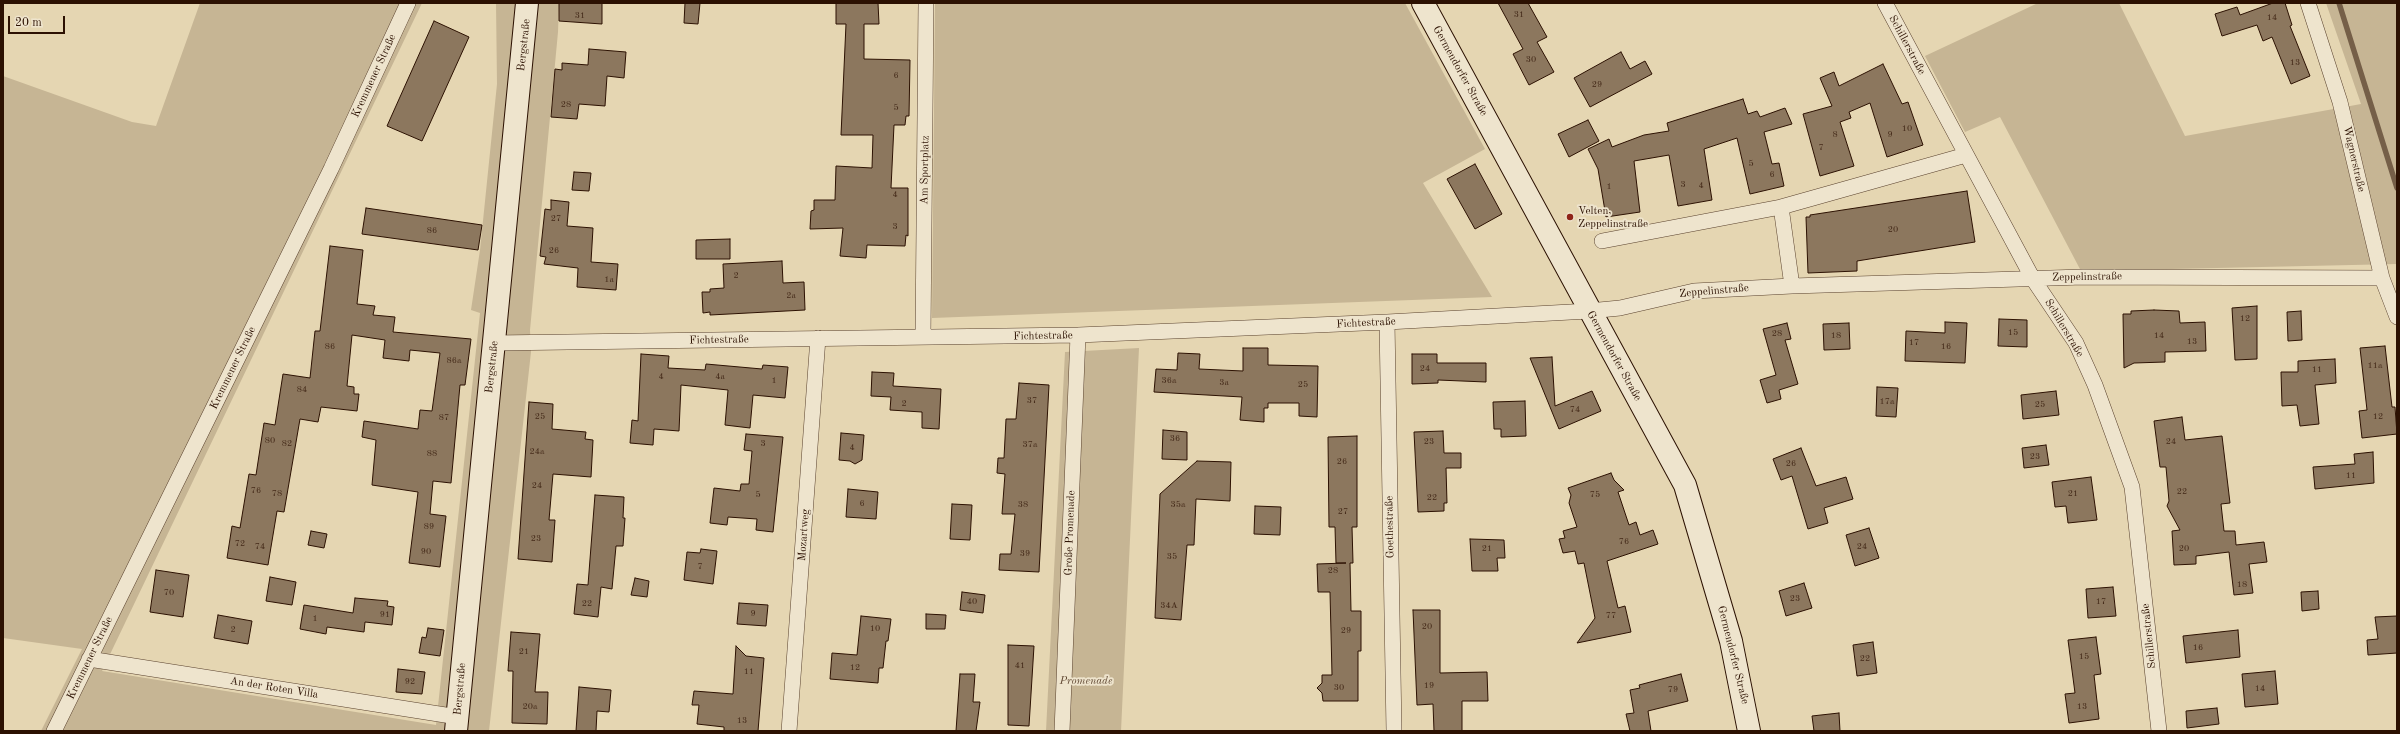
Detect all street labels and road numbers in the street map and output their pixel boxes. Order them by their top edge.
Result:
street label: Schillerstraße [1886,13,1928,77]
street label: Bergstraße [515,18,533,72]
street label: Germendorfer Straße [1430,24,1490,118]
street label: Kremmener Straße [349,32,399,120]
street label: Wagnerstraße [2340,125,2368,193]
street label: Am Sportplatz [918,135,932,205]
street label: Zeppelinstraße [2052,270,2122,284]
street label: Zeppelinstraße [1679,281,1749,301]
street label: Schillerstraße [2041,297,2087,359]
street label: Germendorfer Straße [1584,309,1644,403]
street label: Fichtestraße [1336,315,1396,331]
street label: Kremmener Straße [207,324,259,412]
street label: Fichtestraße [1013,329,1073,343]
street label: Fichtestraße [689,333,749,347]
street label: Bergstraße [483,340,501,394]
street label: Große Promenade [1062,490,1078,576]
street label: Goethestraße [1383,496,1397,558]
street label: Mozartweg [796,508,812,562]
street label: Schillerstraße [2139,603,2159,669]
street label: Germendorfer Straße [1714,605,1752,705]
street label: Kremmener Straße [64,614,116,702]
street label: Bergstraße [451,662,469,716]
street label: An der Roten Villa [229,674,319,702]

